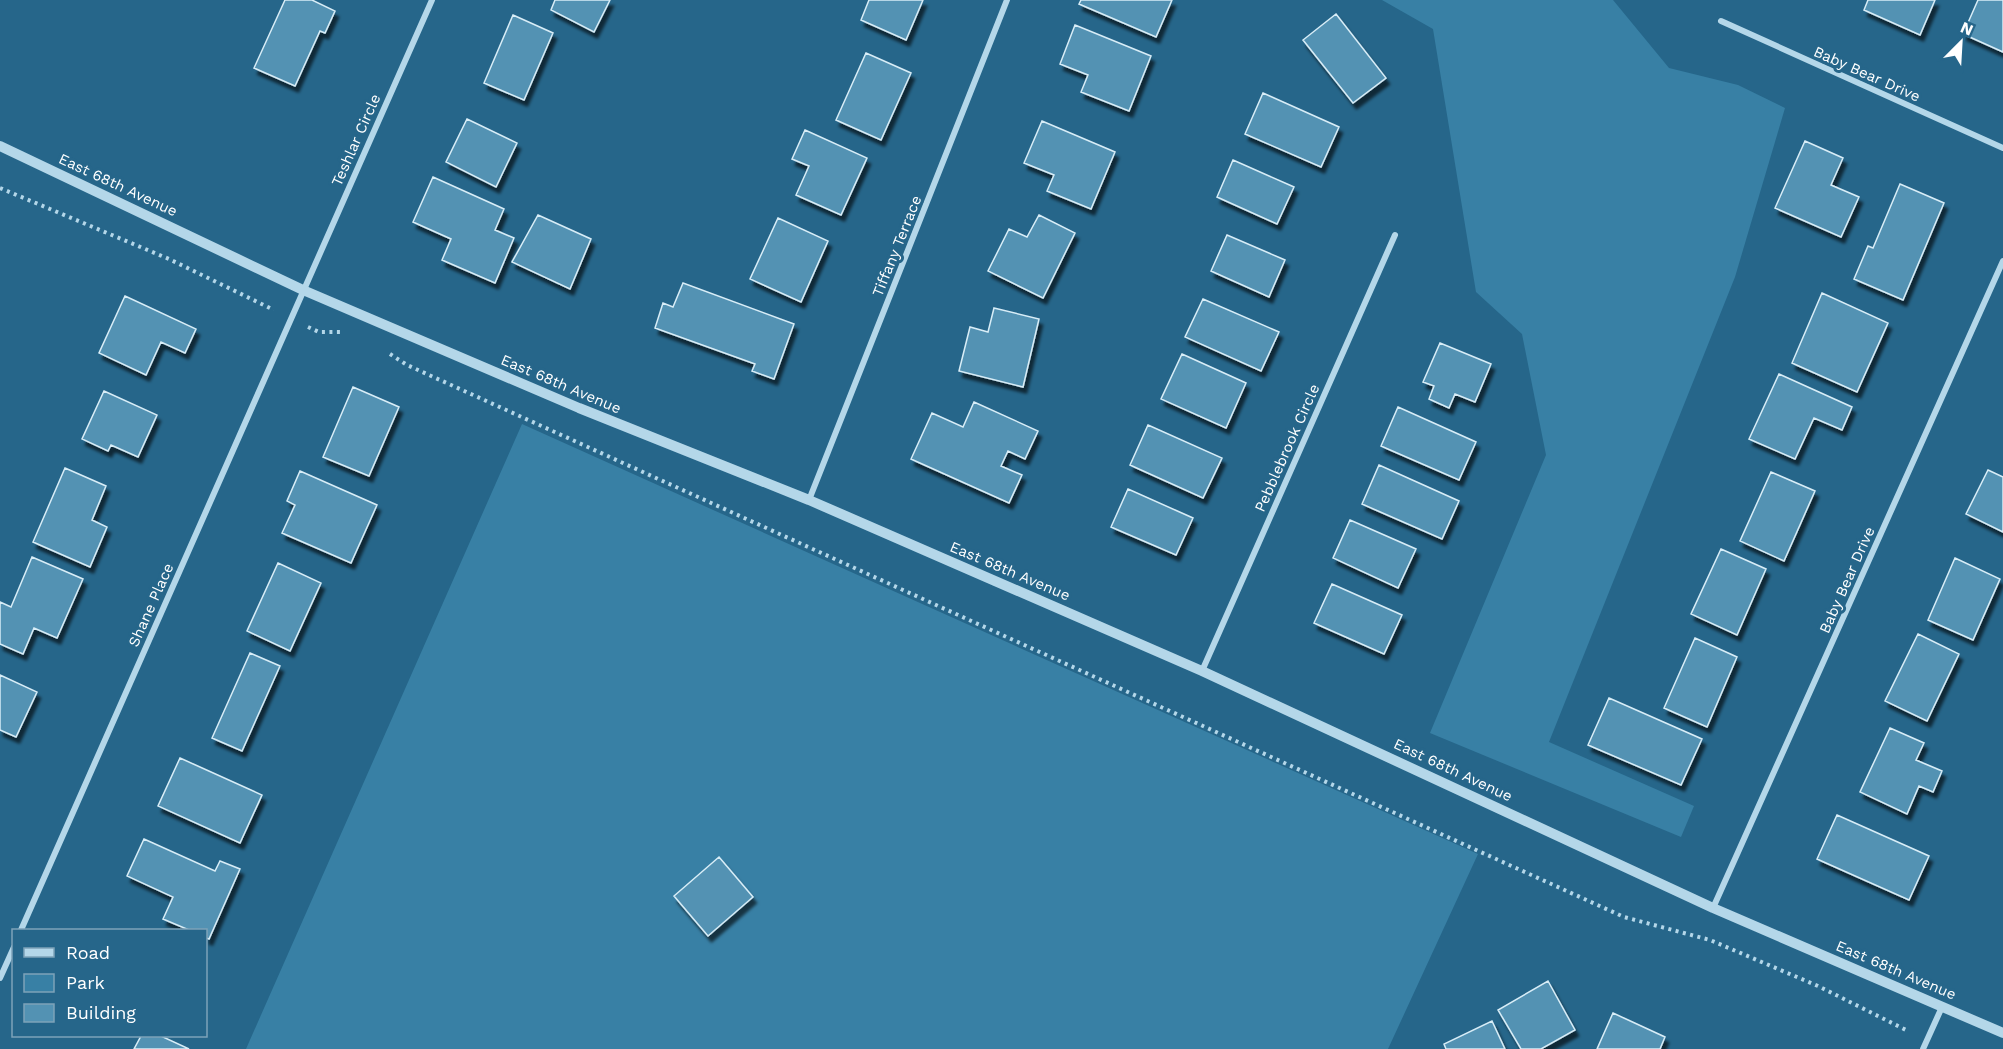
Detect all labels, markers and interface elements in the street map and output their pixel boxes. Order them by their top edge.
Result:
north arrow [1931,12,1991,72]
text: N [1958,18,1976,40]
street label: Baby Bear Drive [1811,42,1923,106]
street label: Teshlar Circle [328,91,384,189]
street label: East 68th Avenue [56,150,180,220]
street label: Tiffany Terrace [869,193,925,299]
street label: East 68th Avenue [498,351,624,417]
street label: Pebblebrook Circle [1251,381,1323,515]
street label: Baby Bear Drive [1815,524,1879,636]
street label: East 68th Avenue [947,538,1073,604]
street label: Shane Place [125,560,177,650]
street label: East 68th Avenue [1391,735,1515,805]
legend [12,929,207,1037]
street label: East 68th Avenue [1833,937,1959,1003]
text: Road [66,942,110,963]
text: Park [66,972,105,993]
text: Building [66,1002,136,1023]

